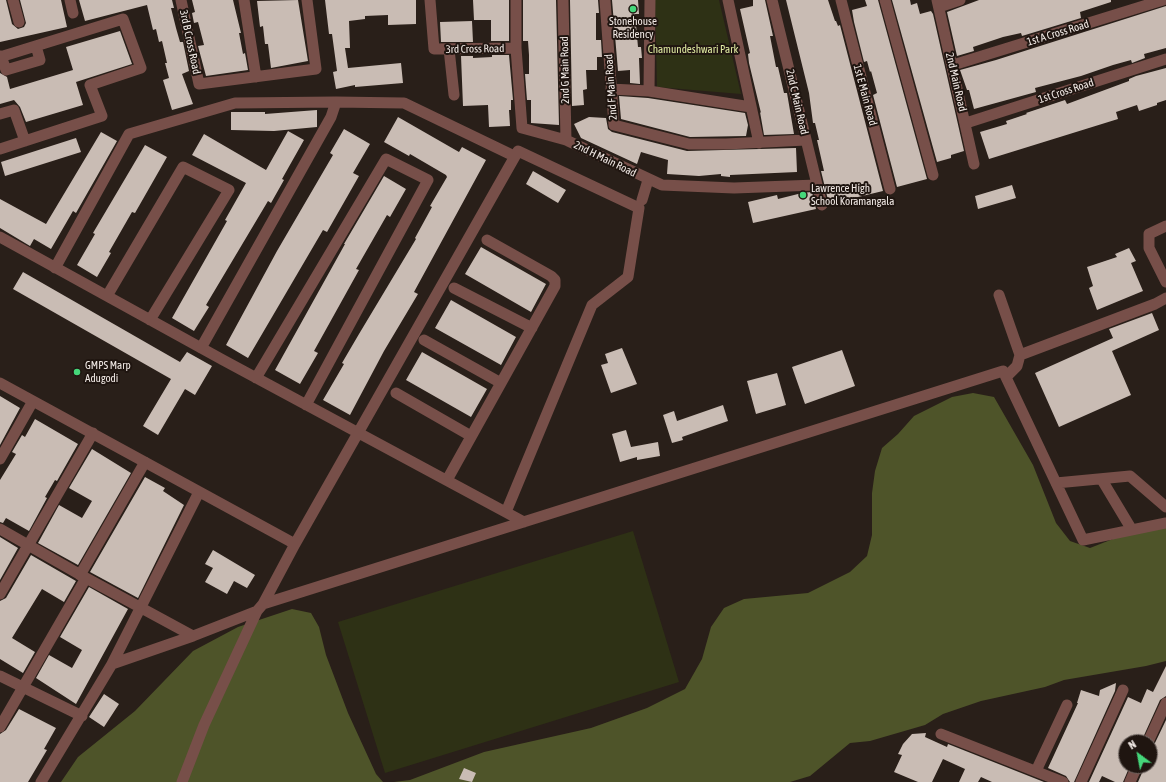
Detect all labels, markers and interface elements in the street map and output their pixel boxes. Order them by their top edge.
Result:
marker: Stonehouse Residency [628,4,638,14]
street label: 3rd B Cross Road [177,9,203,75]
place label: Stonehouse Residency [609,15,657,41]
street label: 1st A Cross Road [1025,17,1091,49]
street label: 2nd G Main Road [558,36,572,104]
street label: 3rd Cross Road [446,42,504,56]
park label: Chamundeshwari Park [648,43,738,57]
street label: 2nd Main Road [943,51,969,113]
street label: 2nd F Main Road [602,54,620,120]
street label: 1st E Main Road [851,63,879,127]
street label: 2nd C Main Road [783,68,811,136]
street label: 1st Cross Road [1037,76,1095,106]
street label: 2nd H Main Road [572,138,638,180]
place label: Lawrence High School Koramangala [811,182,894,208]
marker: Lawrence High School Koramangala [798,190,808,200]
place label: GMPS Marp Adugodi [85,359,131,385]
marker: GMPS Marp Adugodi [72,367,82,377]
north arrow [1118,734,1158,774]
text: N [1126,738,1138,751]

